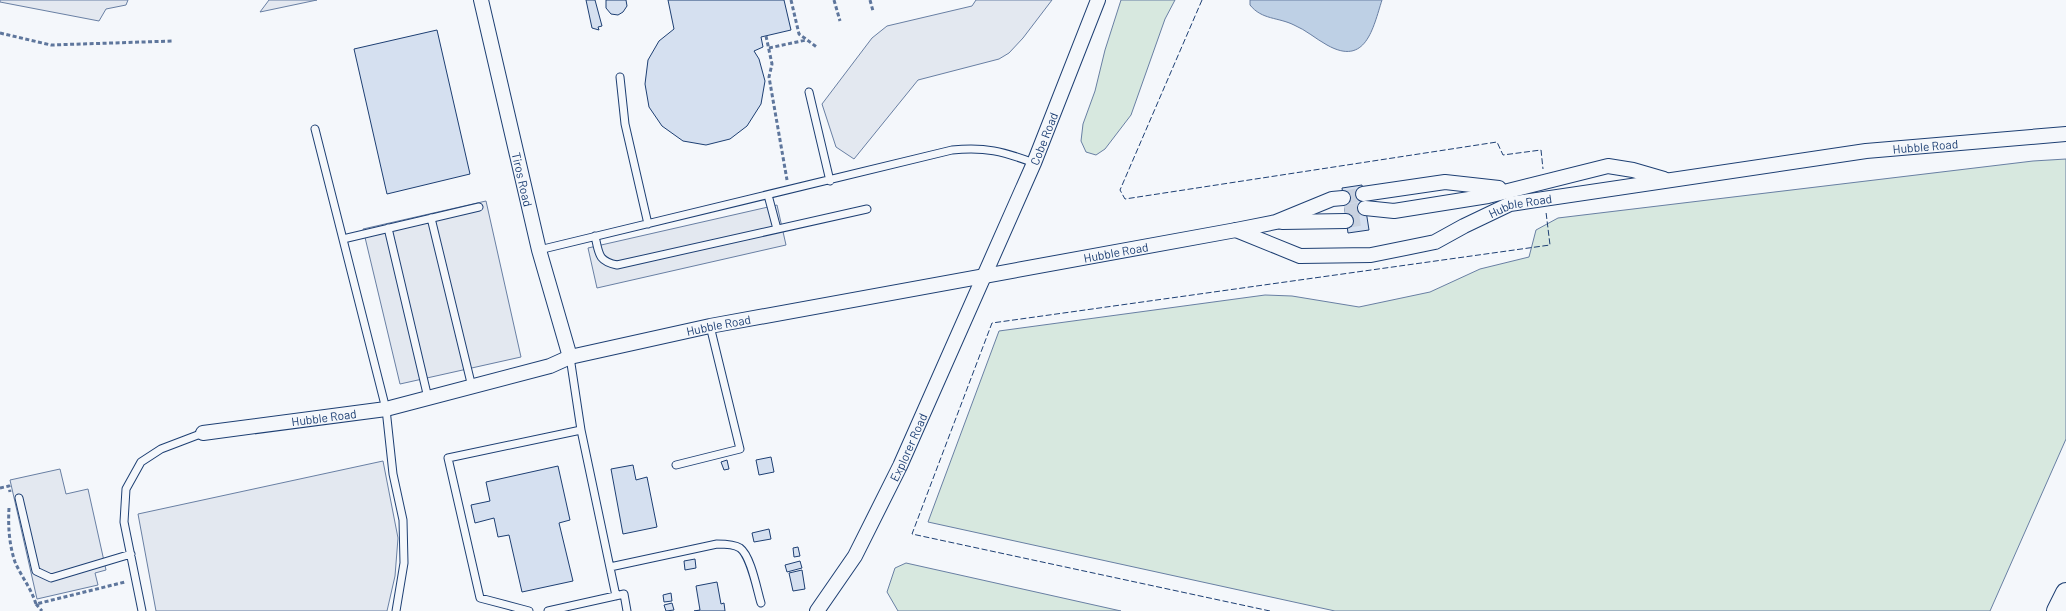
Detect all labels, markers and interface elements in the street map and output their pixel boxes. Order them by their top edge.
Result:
street label: Cobe Road [1027,110,1060,167]
street label: Hubble Road [1892,136,1959,156]
street label: Tiros Road [510,151,536,208]
street label: Hubble Road [1486,191,1553,220]
street label: Hubble Road [1082,239,1149,265]
street label: Hubble Road [685,312,752,338]
street label: Hubble Road [291,406,357,428]
street label: Explorer Road [887,411,929,483]

